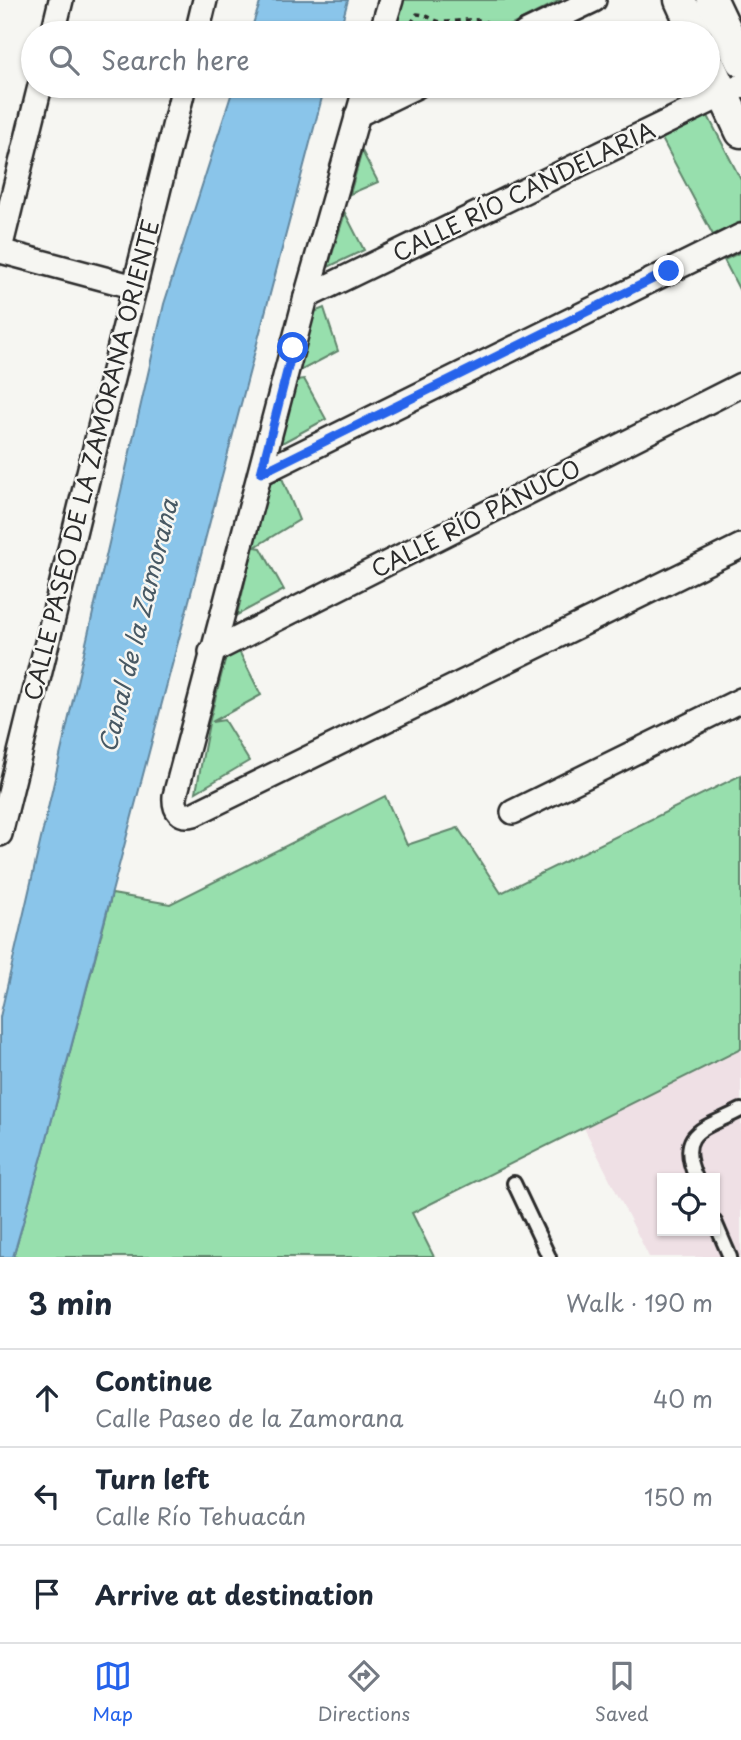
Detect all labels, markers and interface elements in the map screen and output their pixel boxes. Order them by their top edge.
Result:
search box [21,21,720,98]
text: Search here [101,40,250,79]
icon: search [45,41,83,79]
street label: CALLE RÍO CANDELARIA [386,112,661,270]
street label: CALLE PASEO DE LA ZAMORANA ORIENTE [14,215,167,704]
route end [653,255,684,286]
route start [277,332,308,363]
street label: CALLE RÍO PÁNUCO [365,450,586,586]
water label: Canal de la Zamorana [88,494,186,756]
map controls [657,1173,720,1236]
button: locate [657,1173,720,1236]
text: 3 min [28,1280,113,1325]
text: Walk · 190 m [566,1285,713,1320]
text: Continue [95,1361,212,1400]
icon: ahead [28,1379,66,1417]
text: 40 m [653,1381,713,1416]
text: Calle Paseo de la Zamorana [95,1400,403,1435]
text: Turn left [95,1459,210,1498]
icon: left [28,1477,66,1515]
text: 150 m [644,1479,713,1514]
text: Calle Río Tehuacán [95,1498,306,1533]
icon: arrive [28,1575,66,1613]
text: Arrive at destination [95,1575,374,1614]
tab: Map [92,1657,133,1727]
tab: Directions [318,1657,410,1727]
tab: Saved [595,1657,649,1727]

